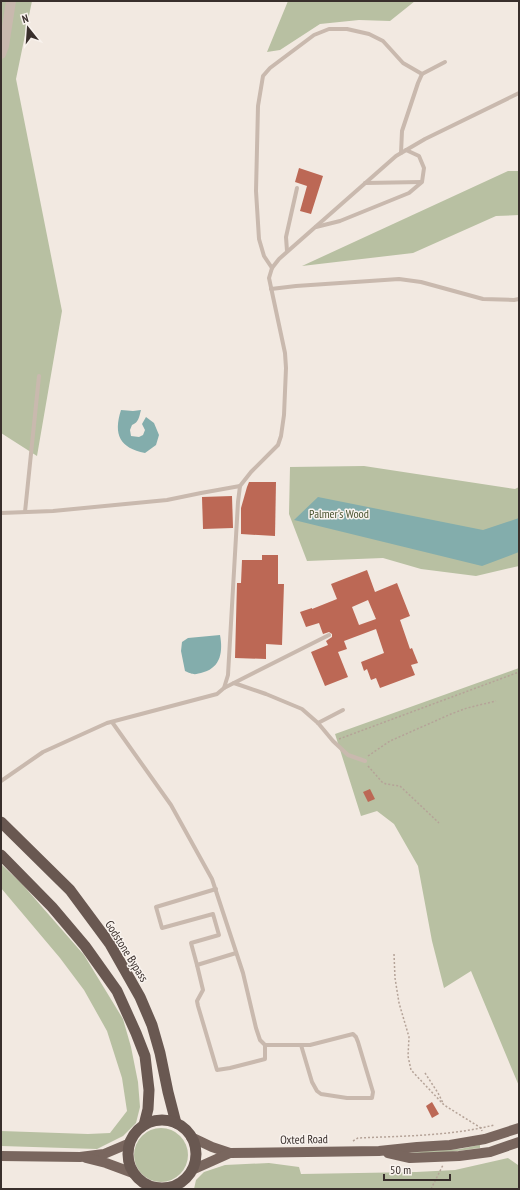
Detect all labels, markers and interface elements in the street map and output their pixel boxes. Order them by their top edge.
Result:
north arrow [8,8,48,48]
text: N [20,11,30,26]
park label: Palmer's Wood [309,506,369,521]
street label: Godstone Bypass [102,917,152,985]
street label: Oxted Road [280,1131,328,1147]
scale bar [384,1156,450,1182]
text: 50 m [390,1162,411,1177]

